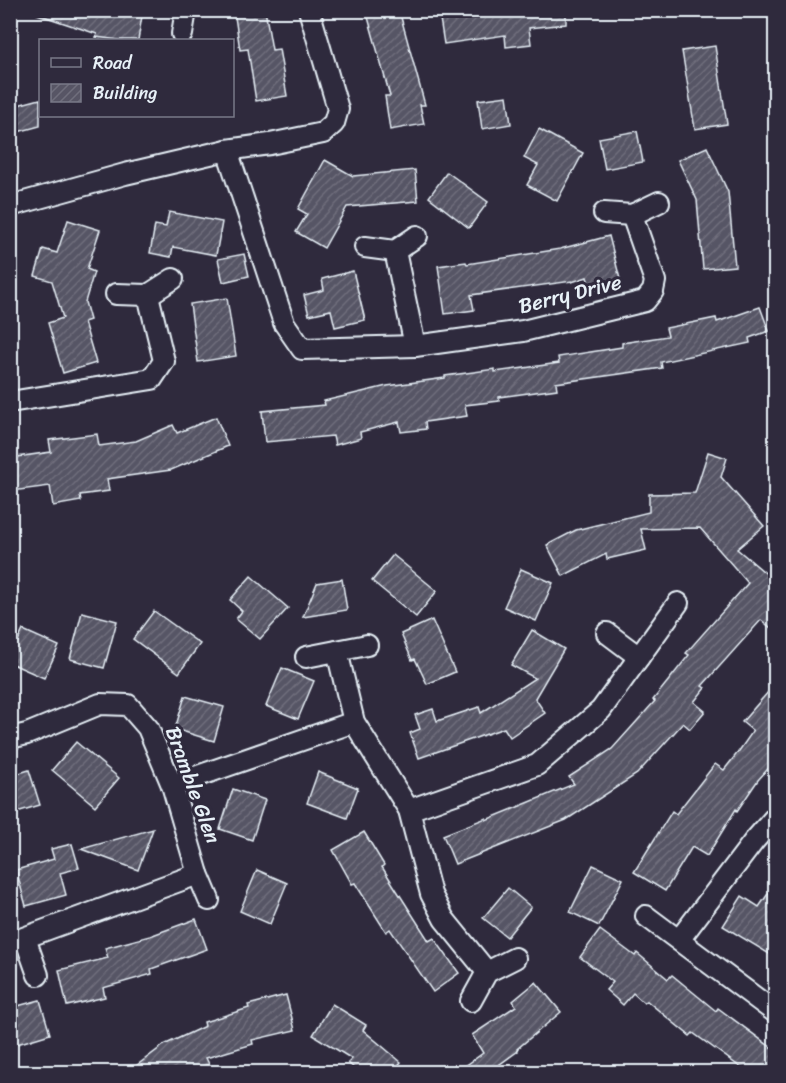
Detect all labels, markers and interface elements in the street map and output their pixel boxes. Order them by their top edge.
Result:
legend [39,39,234,117]
text: Road [93,47,133,79]
text: Building [93,77,157,109]
street label: Berry Drive [514,263,626,325]
street label: Bramble Glen [154,721,232,849]

